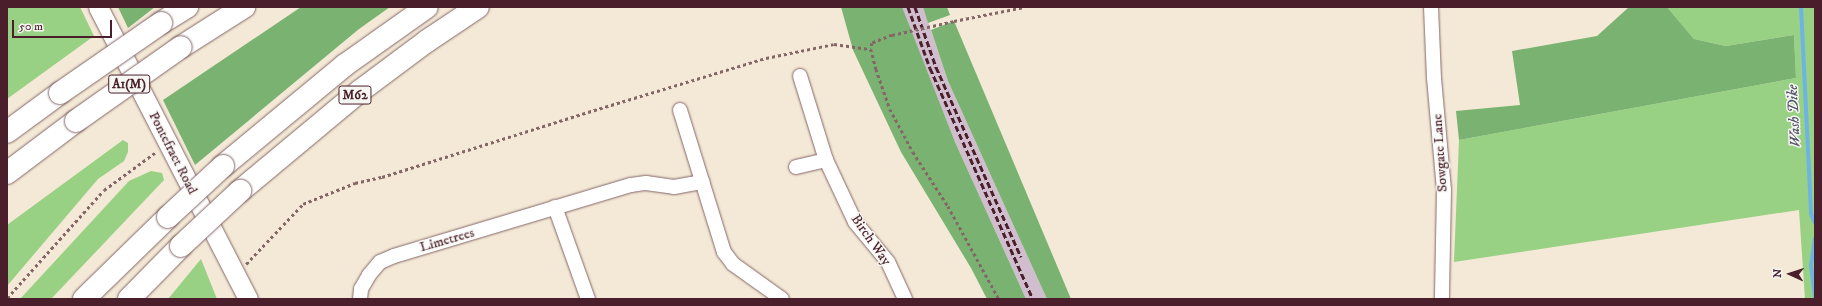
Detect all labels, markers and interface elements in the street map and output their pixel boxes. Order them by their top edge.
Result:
scale bar [14,12,114,38]
text: 50 m [19,19,43,34]
road number: A1(M) [108,73,150,95]
road number: M62 [338,84,372,106]
water label: Wash Dike [1783,84,1805,148]
street label: Pontefract Road [145,109,201,197]
street label: Sowgate Lane [1429,113,1451,193]
street label: Birch Way [847,211,895,269]
street label: Limetrees [418,224,476,256]
north arrow [1770,254,1810,294]
text: N [1771,268,1785,278]

